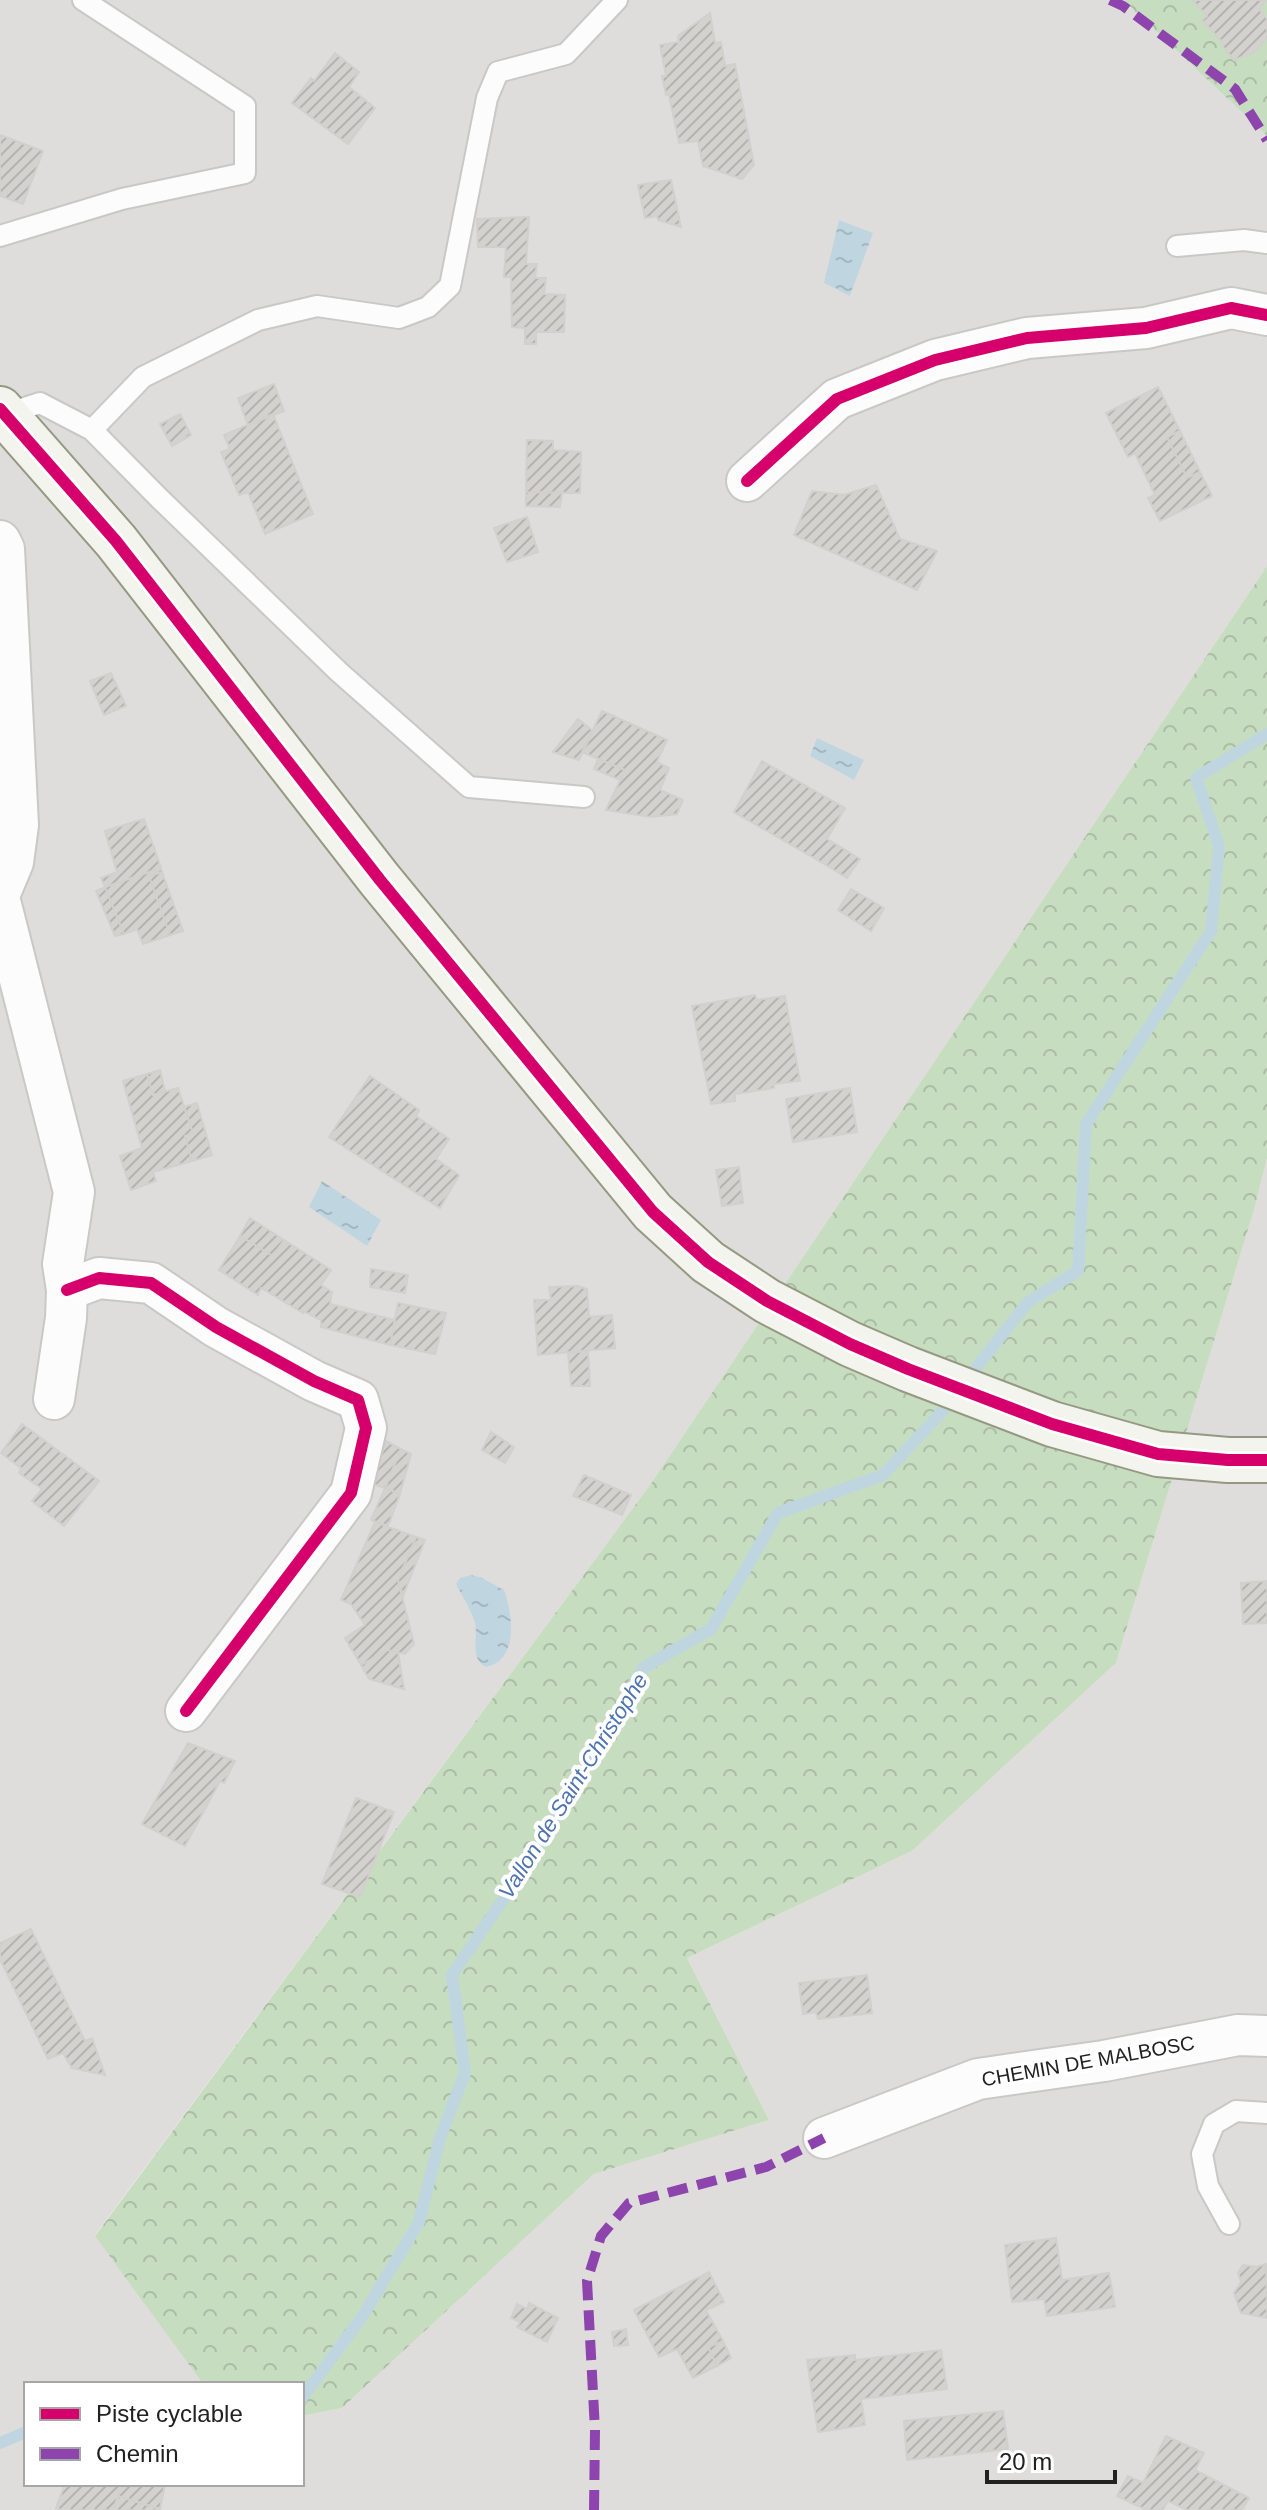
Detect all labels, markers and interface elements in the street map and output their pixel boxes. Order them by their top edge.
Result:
water label: Vallon de Saint-Christophe [493,1669,653,1903]
street label: CHEMIN DE MALBOSC [980,2031,1196,2091]
legend [24,2382,304,2486]
text: Piste cyclable [96,2400,243,2427]
scale bar [987,2434,1115,2484]
text: Chemin [96,2440,179,2467]
text: 20 m [999,2448,1052,2475]

